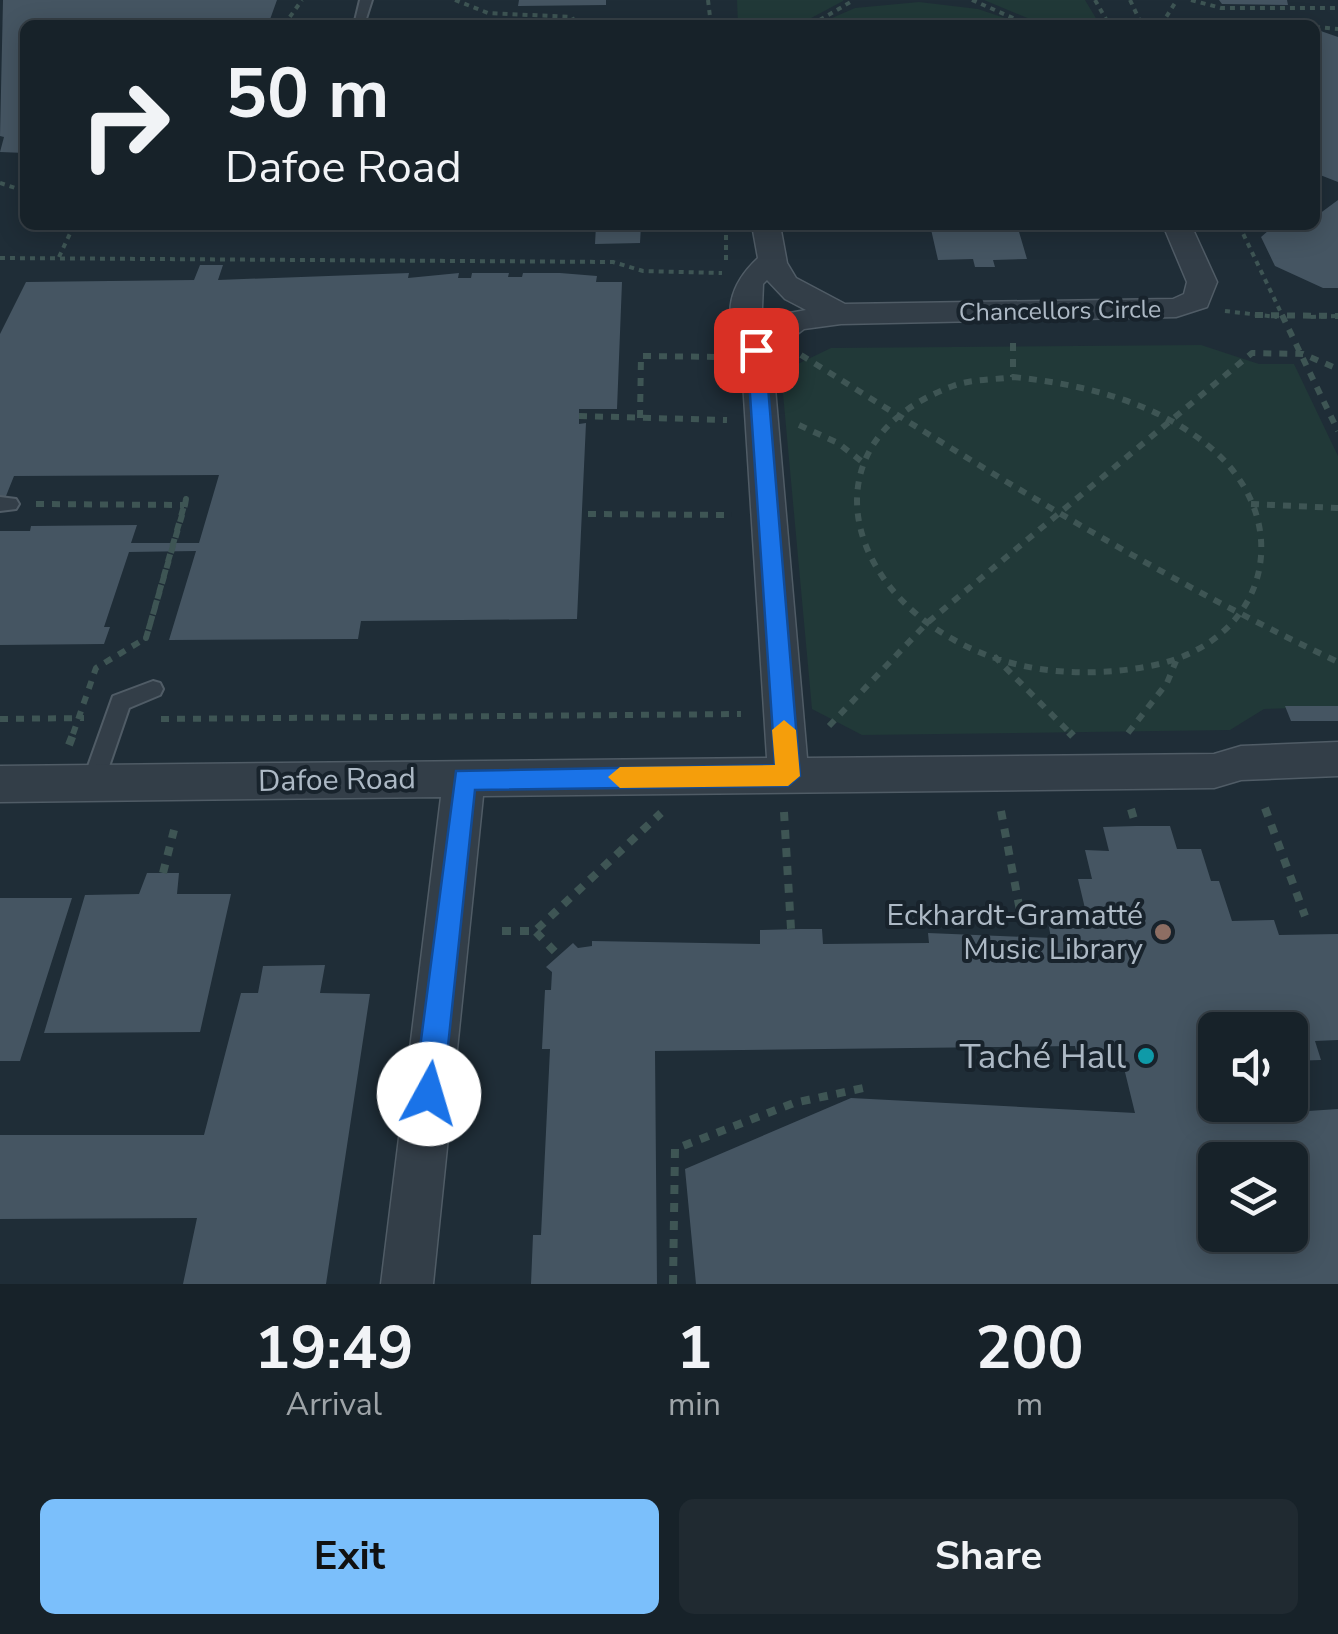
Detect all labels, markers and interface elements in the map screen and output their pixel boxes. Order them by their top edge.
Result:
text: 50 m [225,46,389,142]
icon: right [60,60,190,190]
text: Dafoe Road [225,137,462,198]
street label: Chancellors Circle [958,292,1162,330]
pin [714,308,799,393]
icon: arrive [729,323,784,378]
street label: Dafoe Road [258,758,416,802]
place label: Eckhardt-Gramatté Music Library [887,895,1144,970]
marker: Eckhardt-Gramatté Music Library [1152,921,1174,943]
map controls [1198,1012,1308,1252]
button: sound [1198,1012,1308,1122]
place label: Taché Hall [959,1033,1127,1080]
position arrow [377,1042,481,1146]
marker: Taché Hall [1135,1045,1157,1067]
button: layers [1198,1142,1308,1252]
text: 19:49 [255,1307,413,1389]
text: 1 [676,1307,712,1389]
text: 200 [975,1307,1083,1389]
text: Arrival [286,1383,382,1426]
text: min [668,1383,721,1426]
text: m [1016,1383,1043,1426]
button: Exit [40,1499,659,1614]
button: Share [679,1499,1298,1614]

